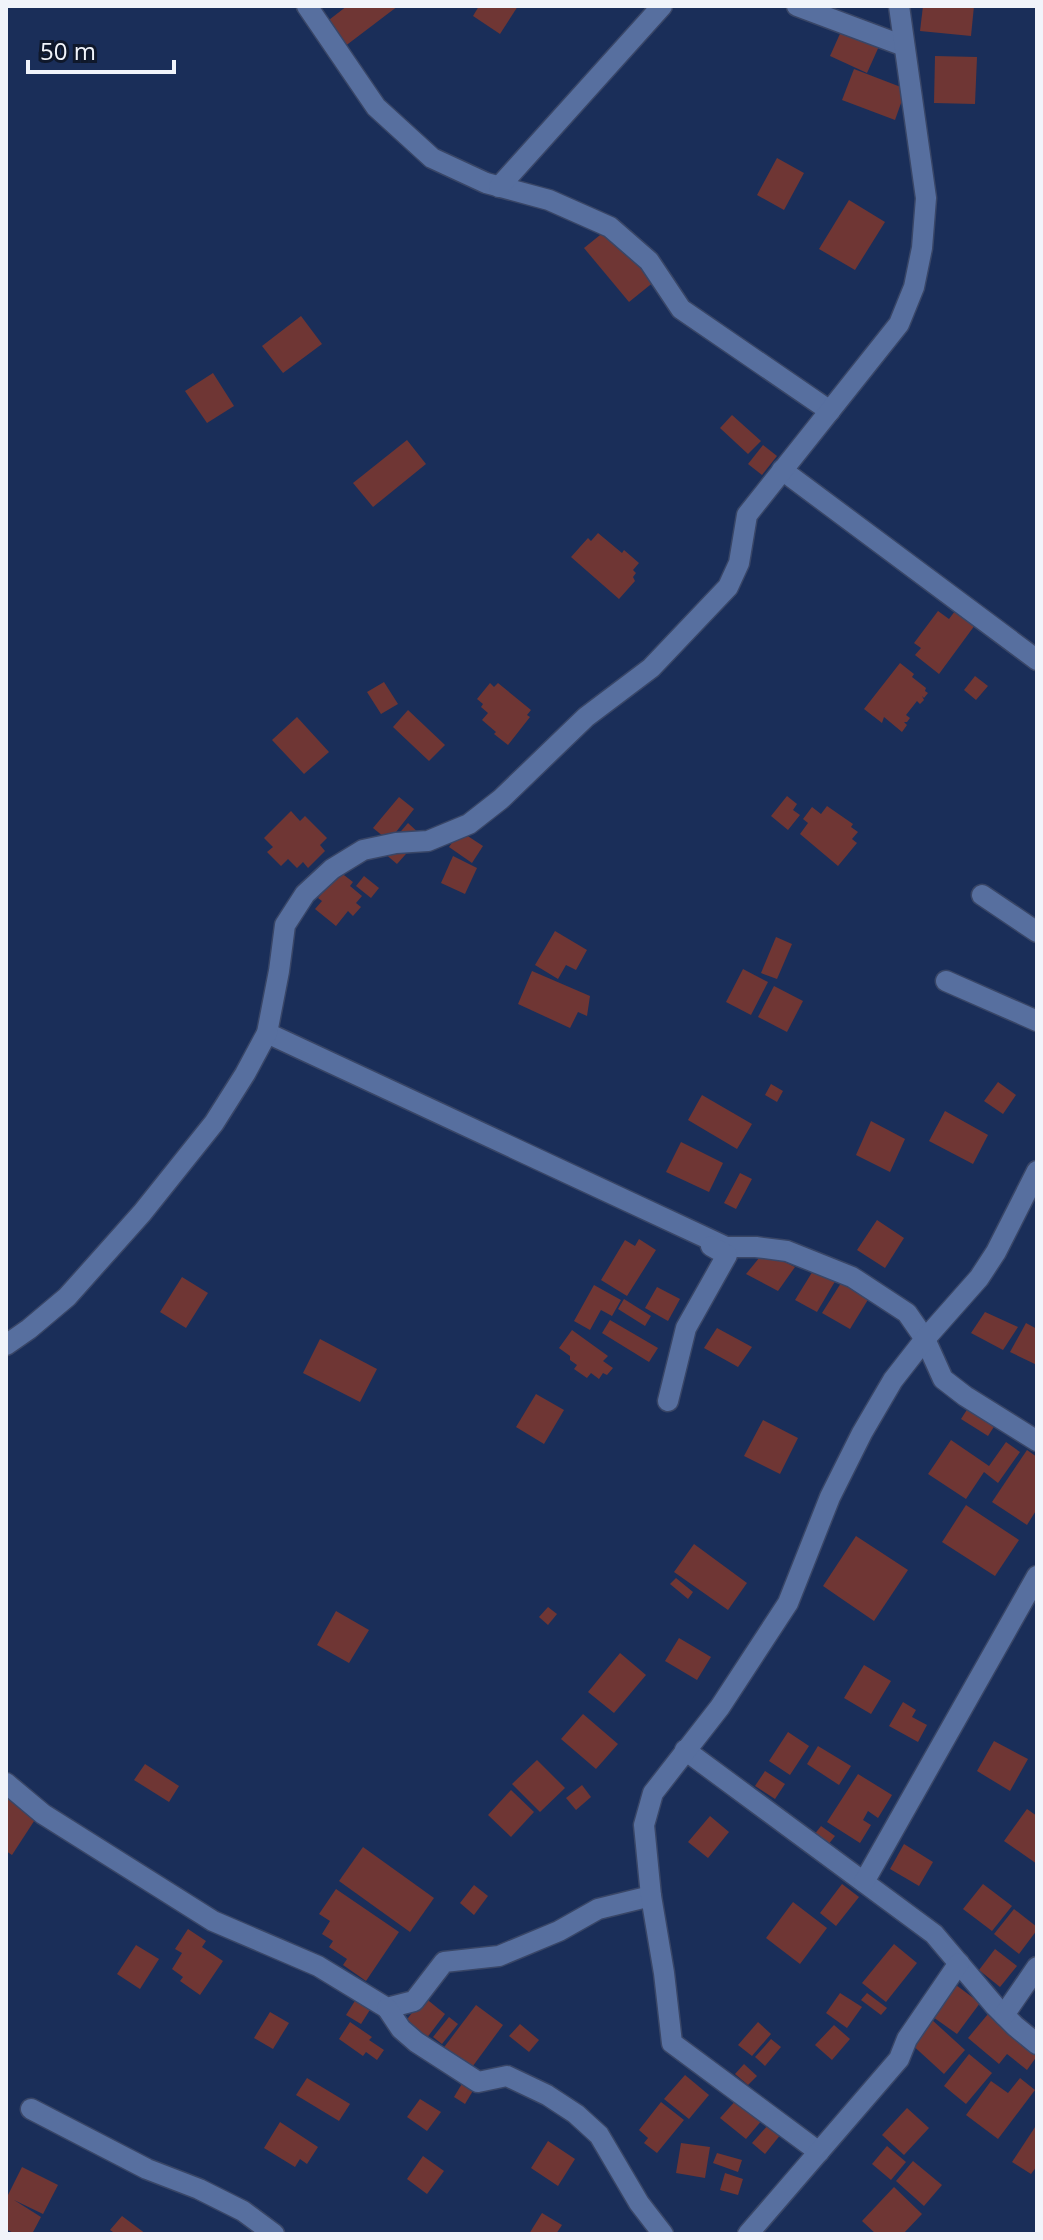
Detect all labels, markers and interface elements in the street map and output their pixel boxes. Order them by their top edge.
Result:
scale bar [28,24,174,74]
text: 50 m [40,34,96,67]

